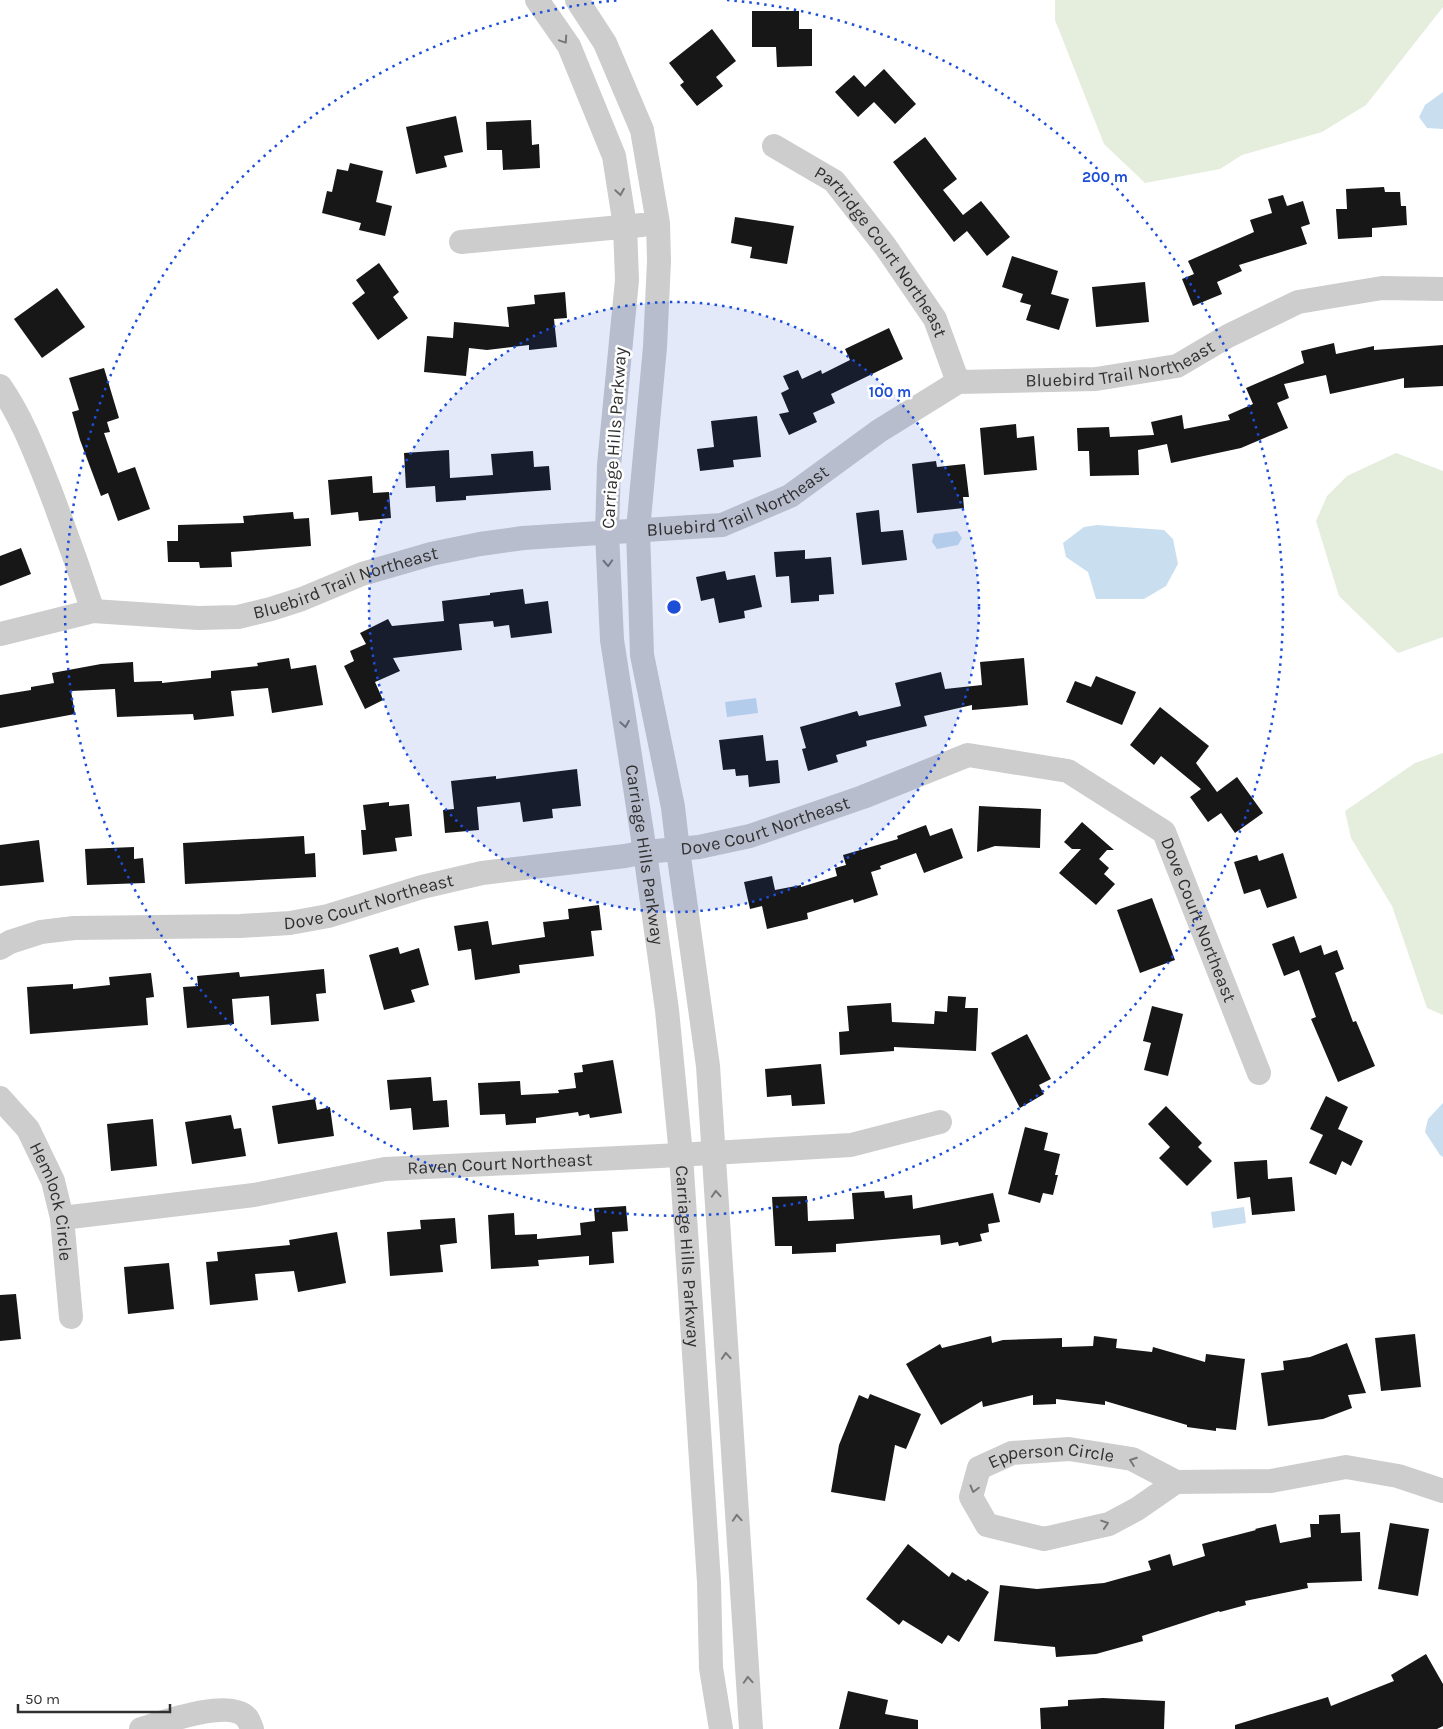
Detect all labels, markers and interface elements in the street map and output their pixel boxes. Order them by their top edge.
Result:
one-way arrow [558,34,567,44]
street label: Partridge Court Northeast [811,161,952,341]
text: 200 m [1082,168,1128,186]
one-way arrow [614,187,624,196]
street label: Bluebird Trail Northeast [1025,335,1219,392]
street label: Carriage Hills Parkway [597,346,631,530]
text: 100 m [869,383,911,401]
street label: Bluebird Trail Northeast [646,460,833,541]
street label: Bluebird Trail Northeast [251,542,440,624]
one-way arrow [603,560,613,567]
centre of rings [665,598,683,616]
one-way arrow [619,721,630,729]
street label: Carriage Hills Parkway [621,763,669,947]
street label: Dove Court Northeast [680,791,853,860]
street label: Dove Court Northeast [1156,834,1241,1006]
street label: Dove Court Northeast [283,869,456,934]
street label: Hemlock Circle [25,1138,77,1262]
street label: Raven Court Northeast [407,1148,593,1179]
street label: Carriage Hills Parkway [671,1165,705,1348]
one-way arrow [710,1190,721,1198]
one-way arrow [721,1352,732,1360]
street label: Epperson Circle [985,1438,1116,1473]
one-way arrow [1129,1457,1138,1467]
one-way arrow [969,1485,979,1493]
one-way arrow [732,1514,743,1522]
one-way arrow [1101,1519,1109,1529]
one-way arrow [742,1676,753,1684]
scale bar [18,1682,170,1714]
text: 50 m [25,1690,60,1708]

